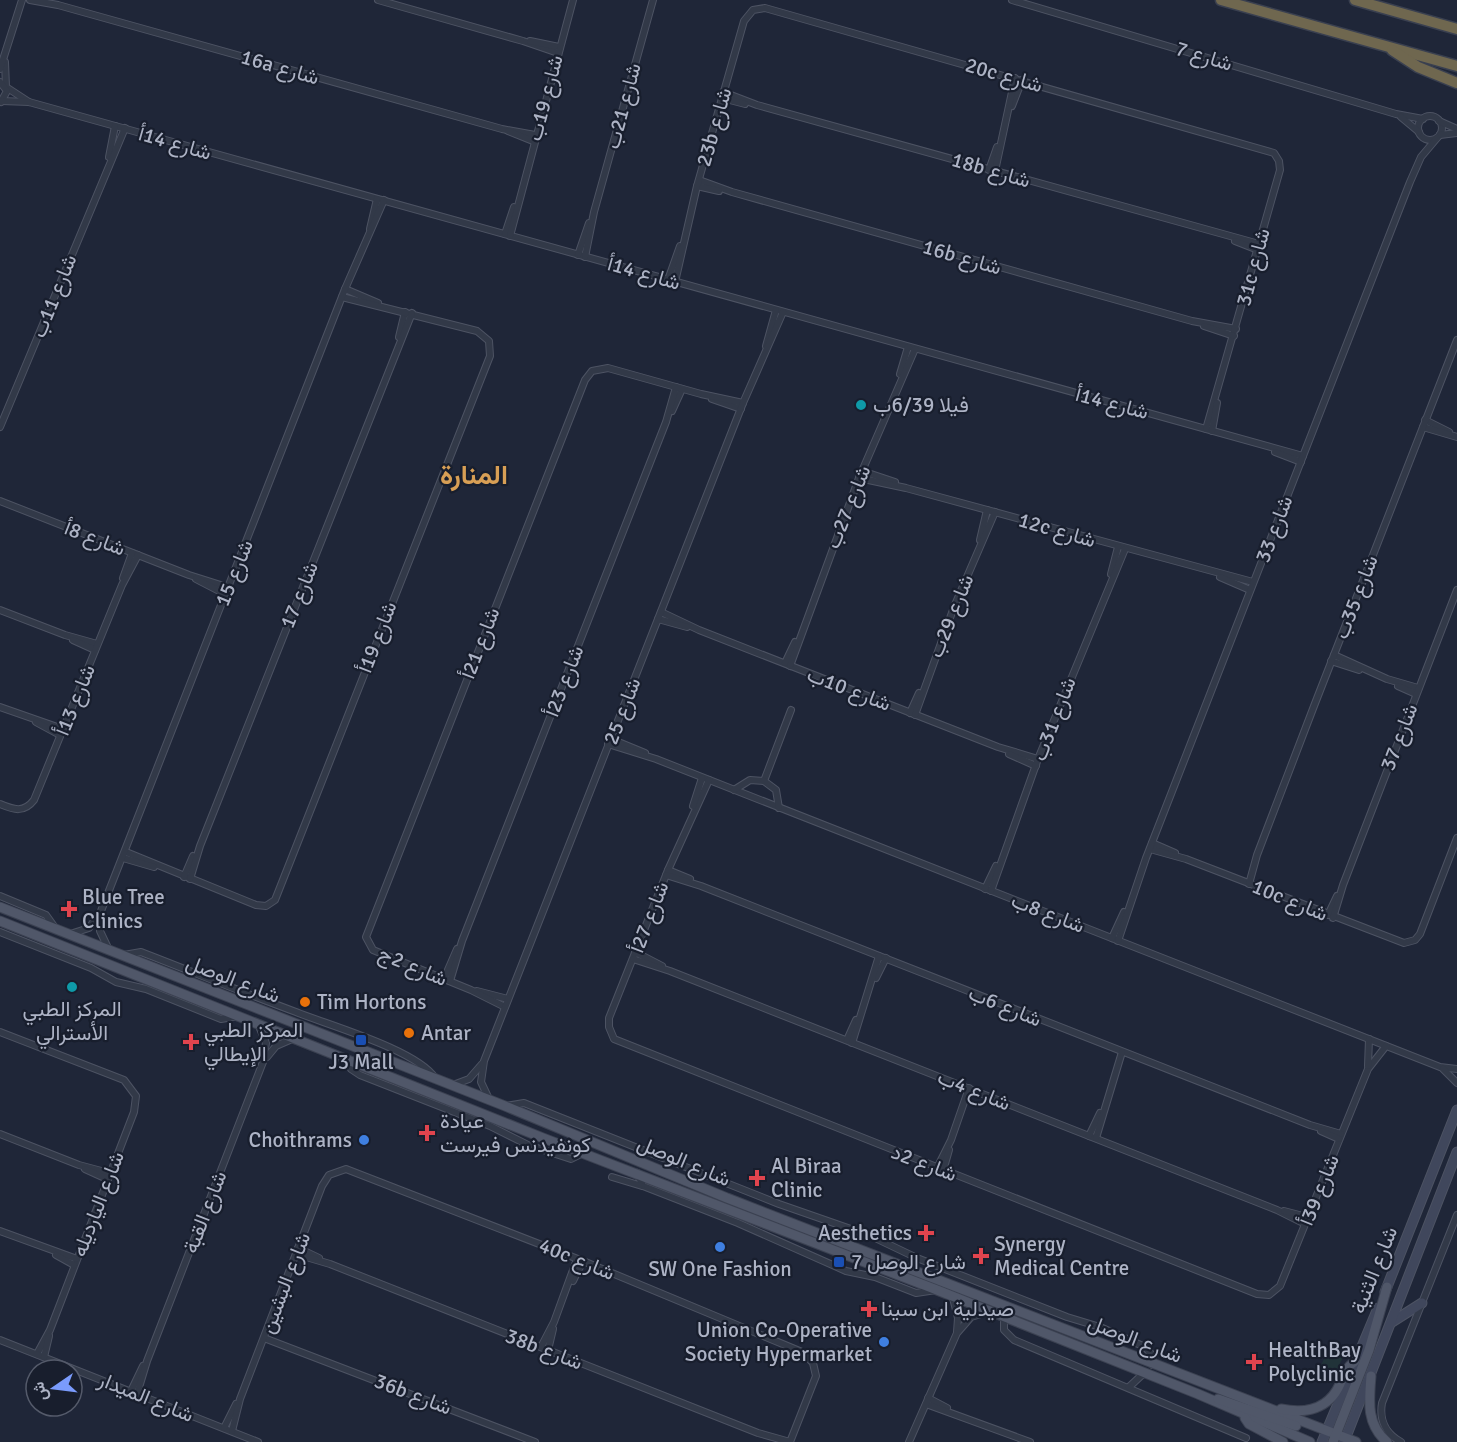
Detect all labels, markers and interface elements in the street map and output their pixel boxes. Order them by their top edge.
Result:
street label: شارع 7 [1172,35,1236,78]
street label: 16a شارع [238,43,322,92]
street label: شارع 19ب [521,52,570,144]
street label: 20c شارع [962,52,1046,99]
street label: شارع 21ب [599,60,648,152]
street label: 23b شارع [690,85,739,170]
street label: شارع 14أ [135,120,214,167]
street label: 18b شارع [948,146,1033,195]
street label: 31c شارع [1230,225,1277,309]
street label: 16b شارع [919,233,1004,282]
street label: شارع 11ب [25,250,83,342]
street label: شارع 14أ [604,250,683,297]
street label: شارع 14أ [1072,381,1151,426]
place label: فيلا 6/39ب [873,392,969,418]
marker: فيلا 6/39ب [854,398,868,412]
district label: المنارة [440,459,508,492]
street label: شارع 27ب [819,461,877,553]
street label: شارع 33 [1249,492,1300,566]
street label: 12c شارع [1015,507,1099,554]
street label: شارع 8أ [61,515,129,562]
street label: شارع 15 [209,536,260,610]
street label: شارع 35ب [1328,551,1385,643]
street label: شارع 17 [274,558,325,632]
street label: شارع 29ب [922,570,980,662]
street label: شارع 19أ [352,598,403,677]
street label: شارع 21أ [455,604,506,683]
street label: شارع 23أ [539,642,590,721]
street label: شارع 13أ [49,661,102,740]
street label: شارع 10ب [803,661,895,718]
street label: شارع 31ب [1026,673,1083,765]
street label: شارع 25 [597,674,648,748]
street label: شارع 37 [1374,700,1425,774]
street label: 10c شارع [1248,873,1332,928]
street label: شارع 27أ [624,878,675,957]
place label: Blue Tree Clinics [82,884,165,934]
street label: شارع 8ب [1007,887,1088,940]
marker: Blue Tree Clinics [60,900,78,918]
street label: شارع 2ج [374,940,451,993]
street label: شارع الوصل [182,949,284,1010]
marker: المركز الطبي الأسترالي [65,980,79,994]
street label: شارع 6ب [964,980,1045,1033]
place label: Tim Hortons [317,989,426,1015]
marker: Tim Hortons [298,995,312,1009]
place label: المركز الطبي الأسترالي [22,996,122,1050]
place label: المركز الطبي الإيطالي [204,1017,303,1071]
place label: Antar [421,1020,471,1046]
marker: Antar [402,1026,416,1040]
marker: المركز الطبي الإيطالي [182,1033,200,1051]
marker: J3 Mall [354,1033,368,1047]
place label: J3 Mall [328,1049,394,1075]
street label: شارع 4ب [933,1064,1014,1117]
place label: عيادة كونفيدنس فيرست [440,1108,591,1158]
marker: عيادة كونفيدنس فيرست [418,1124,436,1142]
place label: Choithrams [248,1127,352,1153]
street label: شارع الوصل [633,1130,735,1193]
marker: Choithrams [357,1133,371,1147]
street label: شارع 2د [887,1139,961,1188]
street label: شارع اليارديله [66,1148,131,1261]
street label: شارع 39أ [1293,1151,1346,1230]
place label: Al Biraa Clinic [771,1153,842,1203]
street label: شارع القبة [177,1167,234,1257]
marker: Al Biraa Clinic [748,1169,766,1187]
place label: Aesthetics [818,1220,912,1246]
street label: شارع الثنية [1345,1223,1404,1318]
marker: Aesthetics [917,1224,935,1242]
street label: شارع البشين [254,1229,317,1338]
place label: Synergy Medical Centre [994,1231,1129,1281]
street label: 40c شارع [535,1232,619,1287]
marker: SW One Fashion [713,1240,727,1254]
marker: Synergy Medical Centre [972,1247,990,1265]
place label: شارع الوصل 7 [851,1249,966,1276]
marker: شارع الوصل 7 [832,1255,846,1269]
place label: SW One Fashion [648,1256,792,1282]
place label: صيدلية ابن سينا [881,1296,1014,1322]
marker: صيدلية ابن سينا [862,1302,876,1316]
street label: شارع الوصل [1084,1309,1186,1370]
place label: Union Co-Operative Society Hypermarket [685,1317,872,1367]
street label: 38b شارع [501,1322,586,1377]
marker: Union Co-Operative Society Hypermarket [877,1335,891,1349]
place label: HealthBay Polyclinic [1268,1337,1361,1387]
marker: HealthBay Polyclinic [1245,1353,1263,1371]
north arrow [24,1358,84,1418]
street label: شارع الميدار [93,1366,198,1429]
street label: 36b شارع [370,1367,455,1422]
text: ش [28,1380,52,1403]

